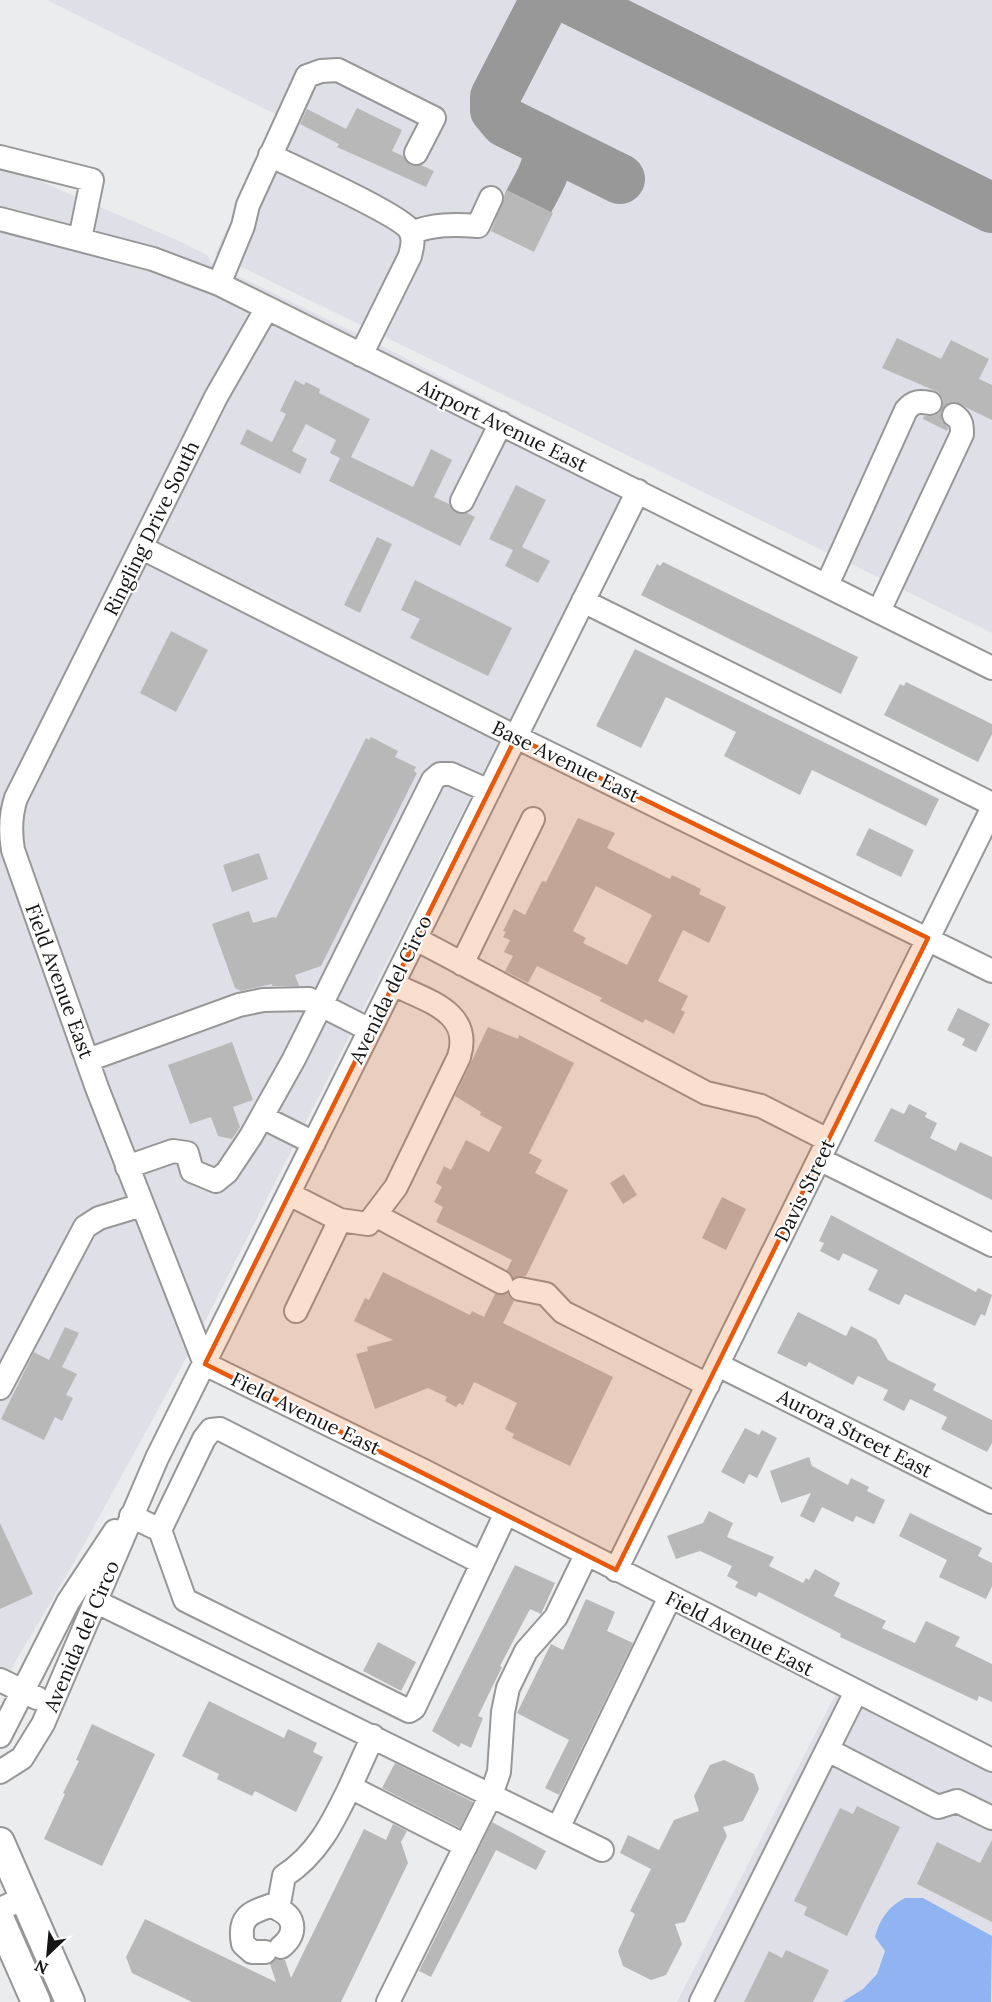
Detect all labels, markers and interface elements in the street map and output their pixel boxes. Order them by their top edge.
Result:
street label: Airport Avenue East [413,373,592,477]
street label: Ringling Drive South [98,437,204,619]
street label: Base Avenue East [488,714,644,808]
street label: Field Avenue East [20,900,100,1062]
street label: Avenida del Circo [343,911,437,1068]
street label: Davis Street [768,1134,840,1246]
street label: Field Avenue East [227,1366,385,1460]
street label: Aurora Street East [772,1383,937,1483]
street label: Avenida del Circo [37,1556,124,1716]
street label: Field Avenue East [662,1585,818,1681]
north arrow [18,1924,78,1984]
text: N [31,1956,51,1979]

